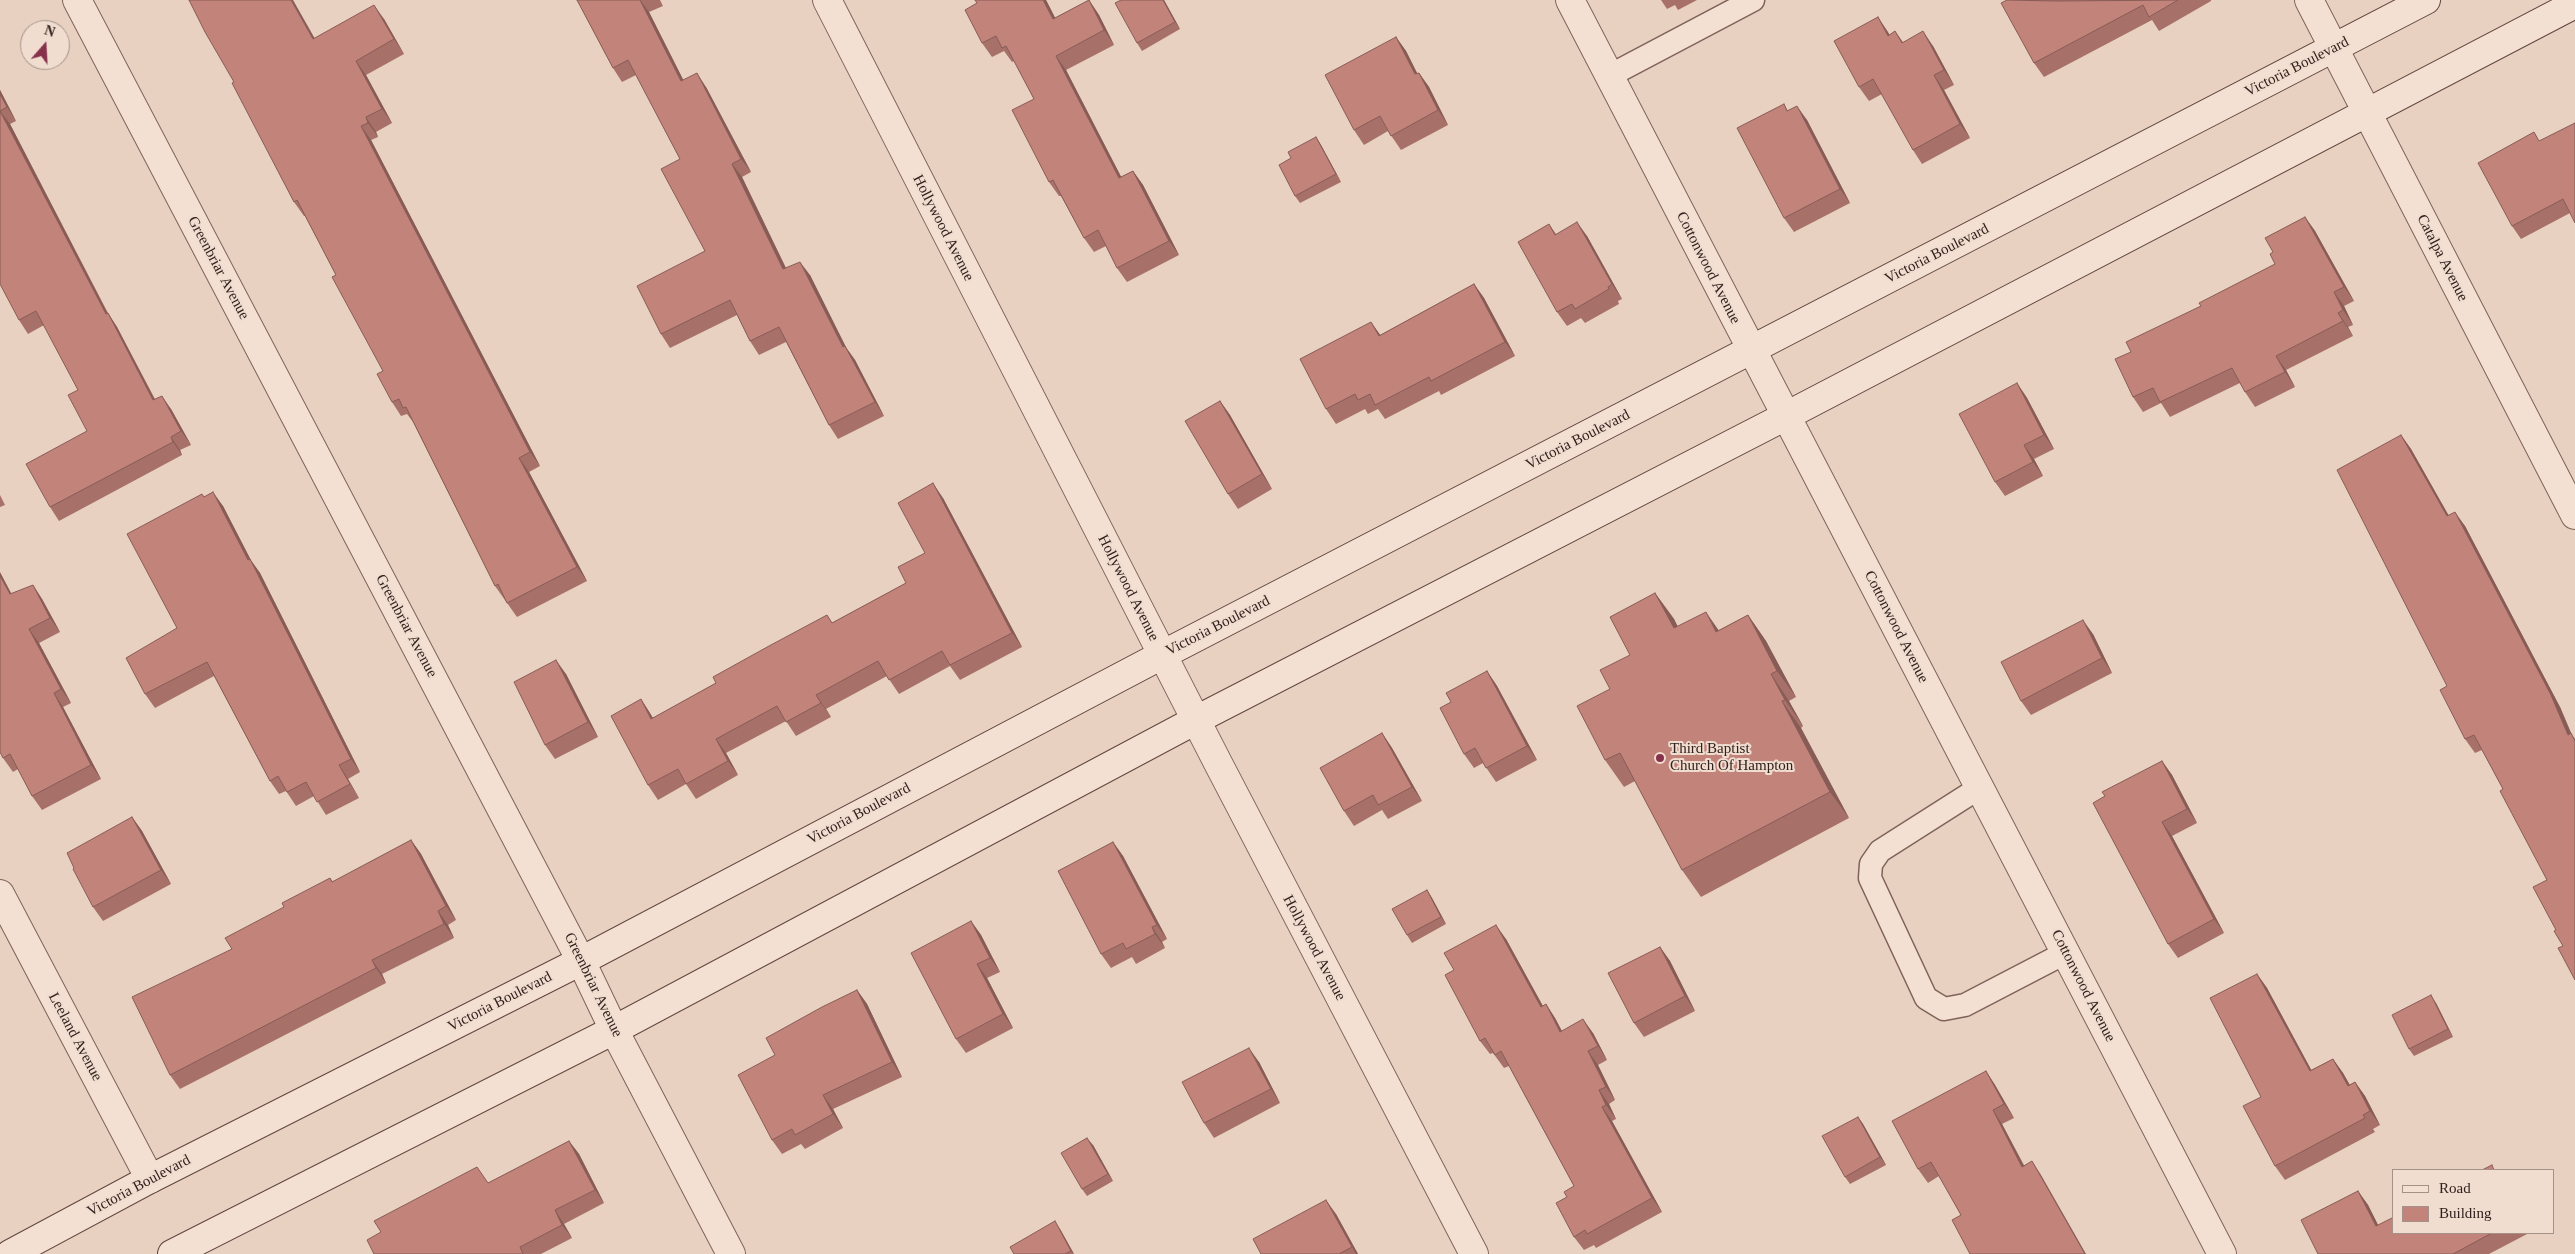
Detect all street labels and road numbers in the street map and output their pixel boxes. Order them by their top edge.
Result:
street label: Victoria Boulevard [2242,33,2352,101]
street label: Hollywood Avenue [908,172,978,284]
street label: Cottonwood Avenue [1672,209,1744,327]
street label: Catalpa Avenue [2412,212,2472,304]
street label: Greenbriar Avenue [183,213,253,323]
street label: Victoria Boulevard [1882,220,1992,288]
street label: Victoria Boulevard [1523,406,1633,474]
street label: Hollywood Avenue [1093,532,1163,644]
street label: Cottonwood Avenue [1860,568,1932,686]
street label: Greenbriar Avenue [371,571,441,681]
street label: Victoria Boulevard [1163,592,1273,660]
street label: Victoria Boulevard [804,779,914,849]
street label: Hollywood Avenue [1279,892,1349,1004]
street label: Cottonwood Avenue [2047,927,2119,1045]
street label: Greenbriar Avenue [560,930,626,1040]
street label: Victoria Boulevard [445,968,555,1036]
street label: Leeland Avenue [44,990,106,1084]
street label: Victoria Boulevard [84,1151,194,1221]

